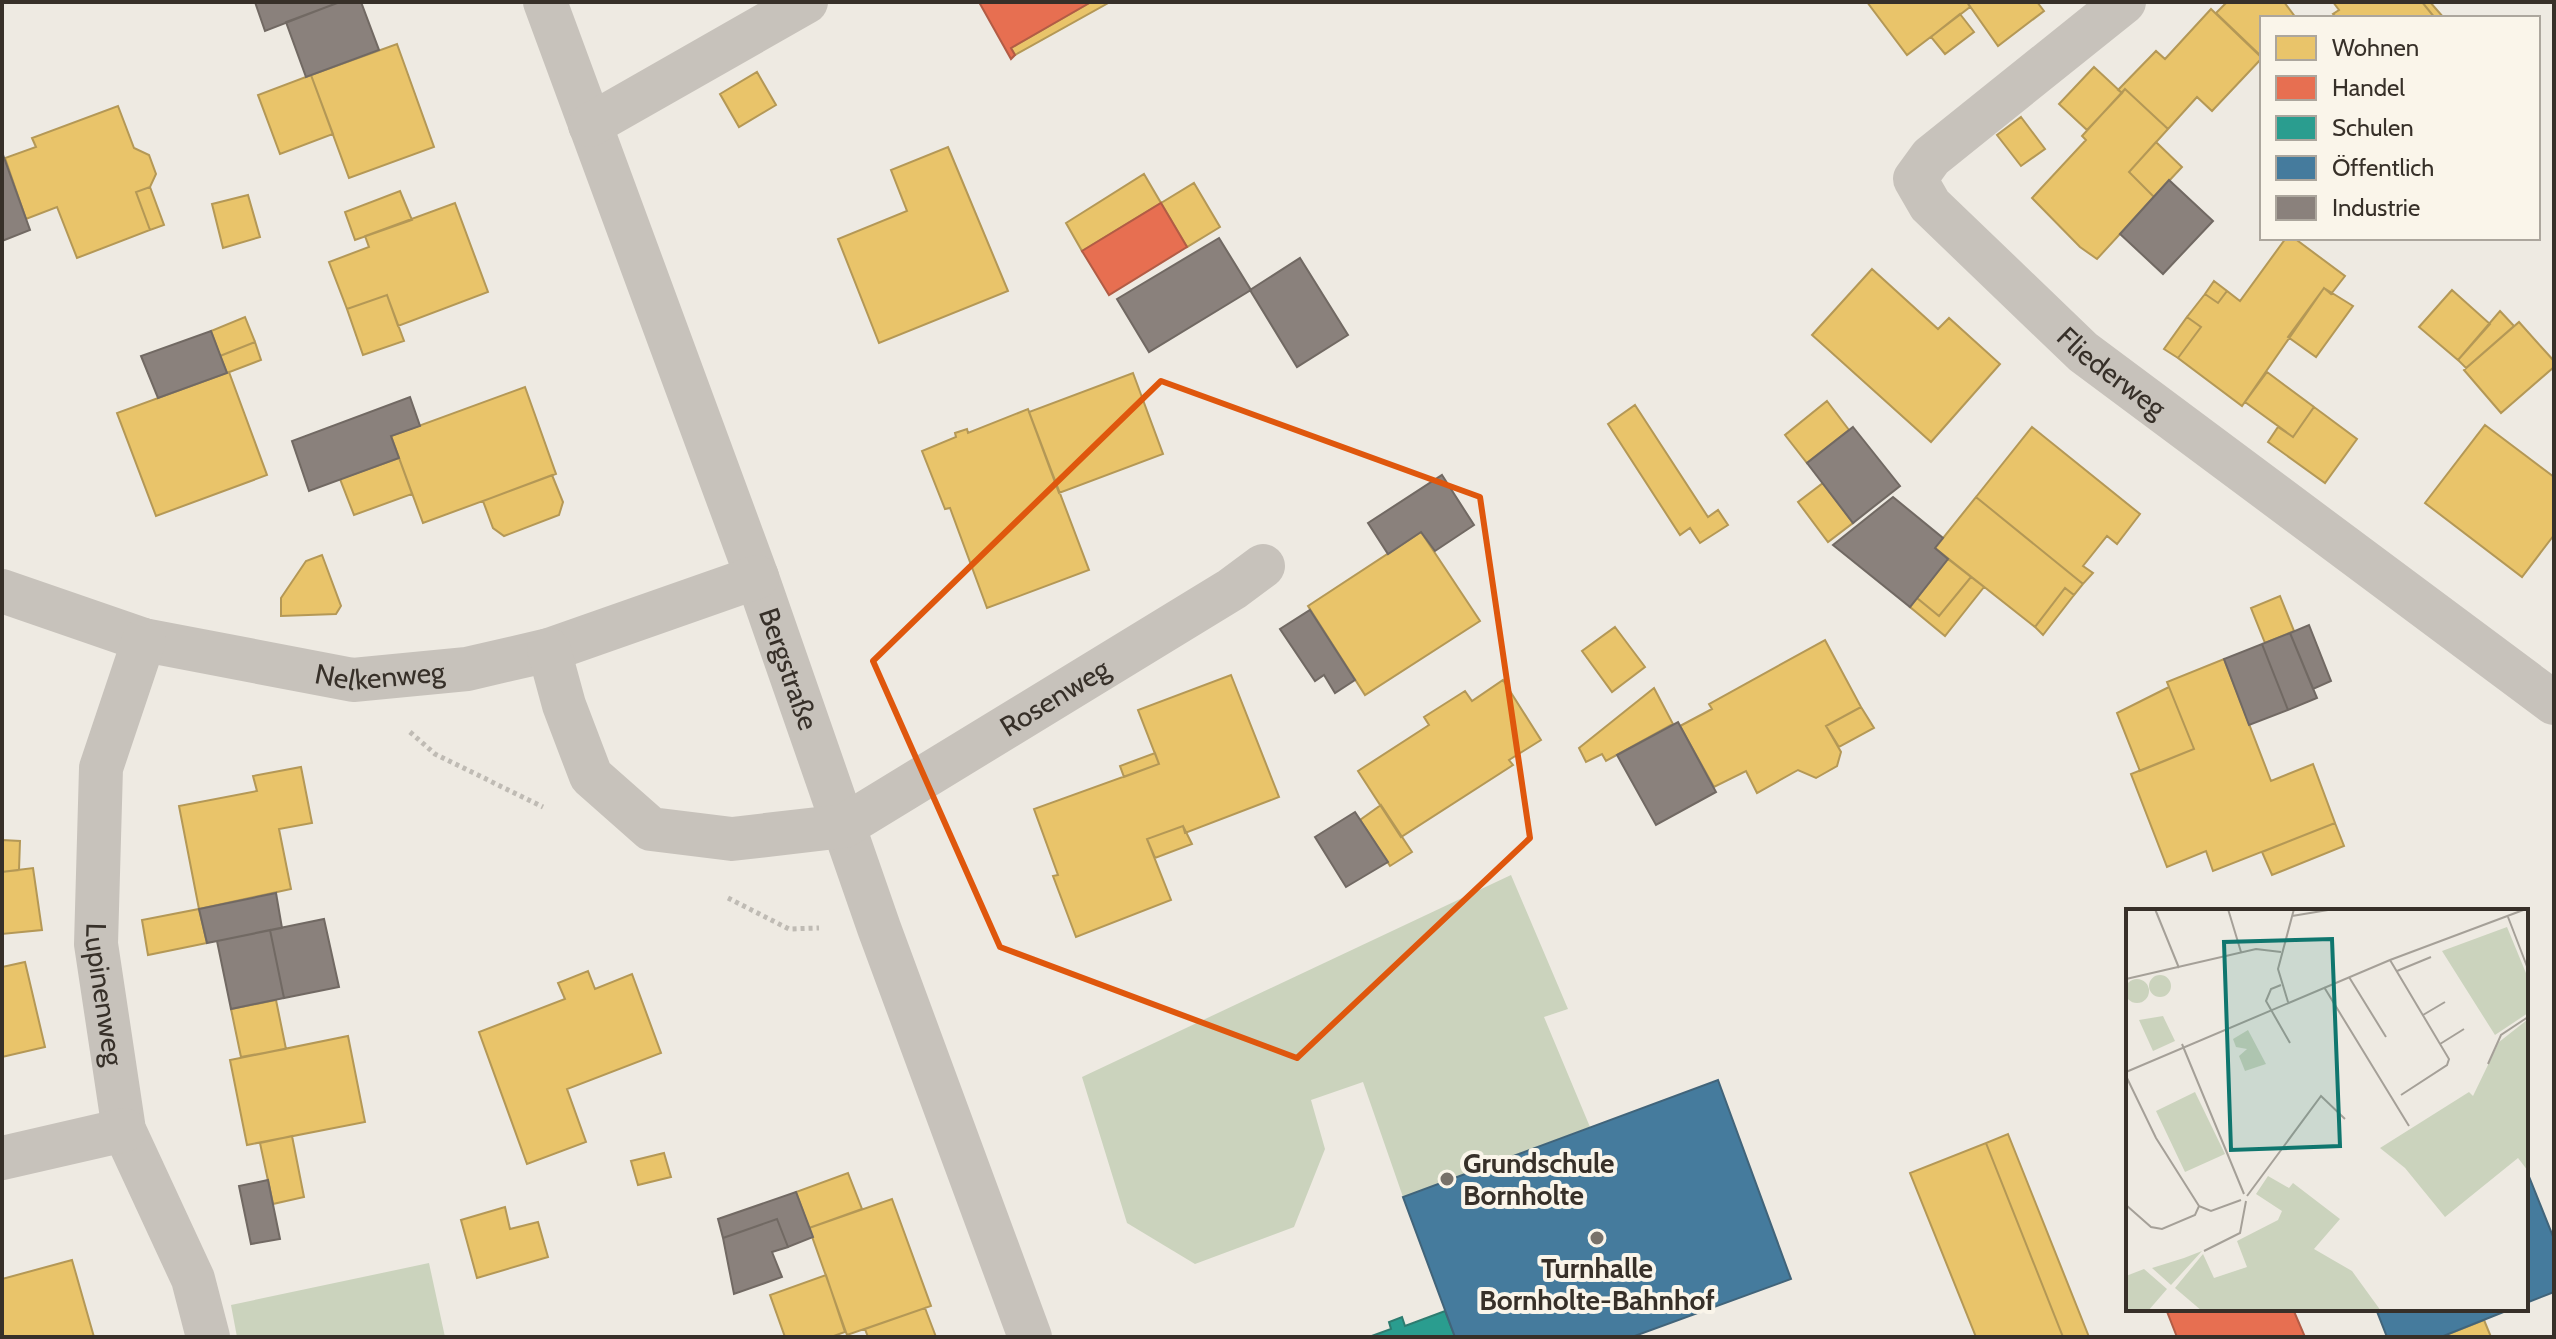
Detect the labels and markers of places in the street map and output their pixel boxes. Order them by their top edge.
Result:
place label: Grundschule Bornholte [1463,1146,1615,1212]
marker: Grundschule Bornholte [1438,1170,1456,1188]
marker: Turnhalle Bornholte-Bahnhof [1588,1229,1606,1247]
place label: Turnhalle Bornholte-Bahnhof [1479,1251,1715,1317]

